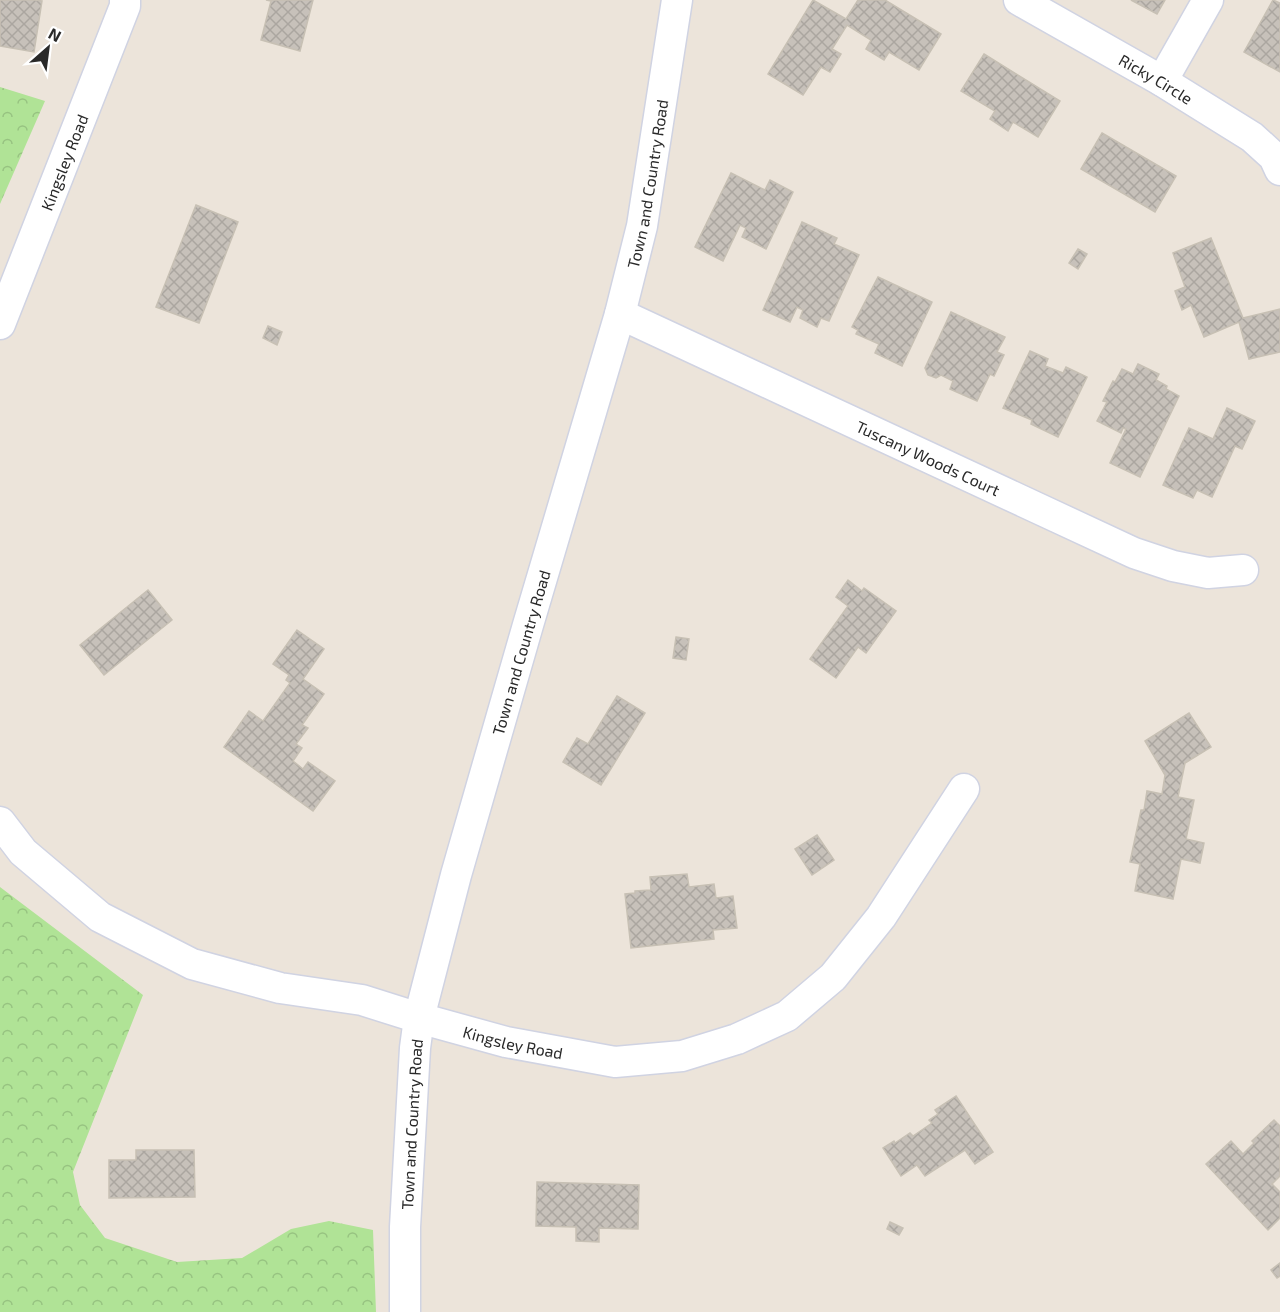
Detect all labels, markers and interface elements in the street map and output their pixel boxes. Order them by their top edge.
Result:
north arrow [18,18,78,78]
text: N [46,23,65,45]
street label: Ricky Circle [1116,49,1196,107]
street label: Town and Country Road [622,98,671,270]
street label: Kingsley Road [36,111,91,213]
street label: Tuscany Woods Court [853,416,1003,499]
street label: Town and Country Road [487,567,553,737]
street label: Kingsley Road [461,1021,565,1062]
street label: Town and Country Road [396,1037,426,1210]

